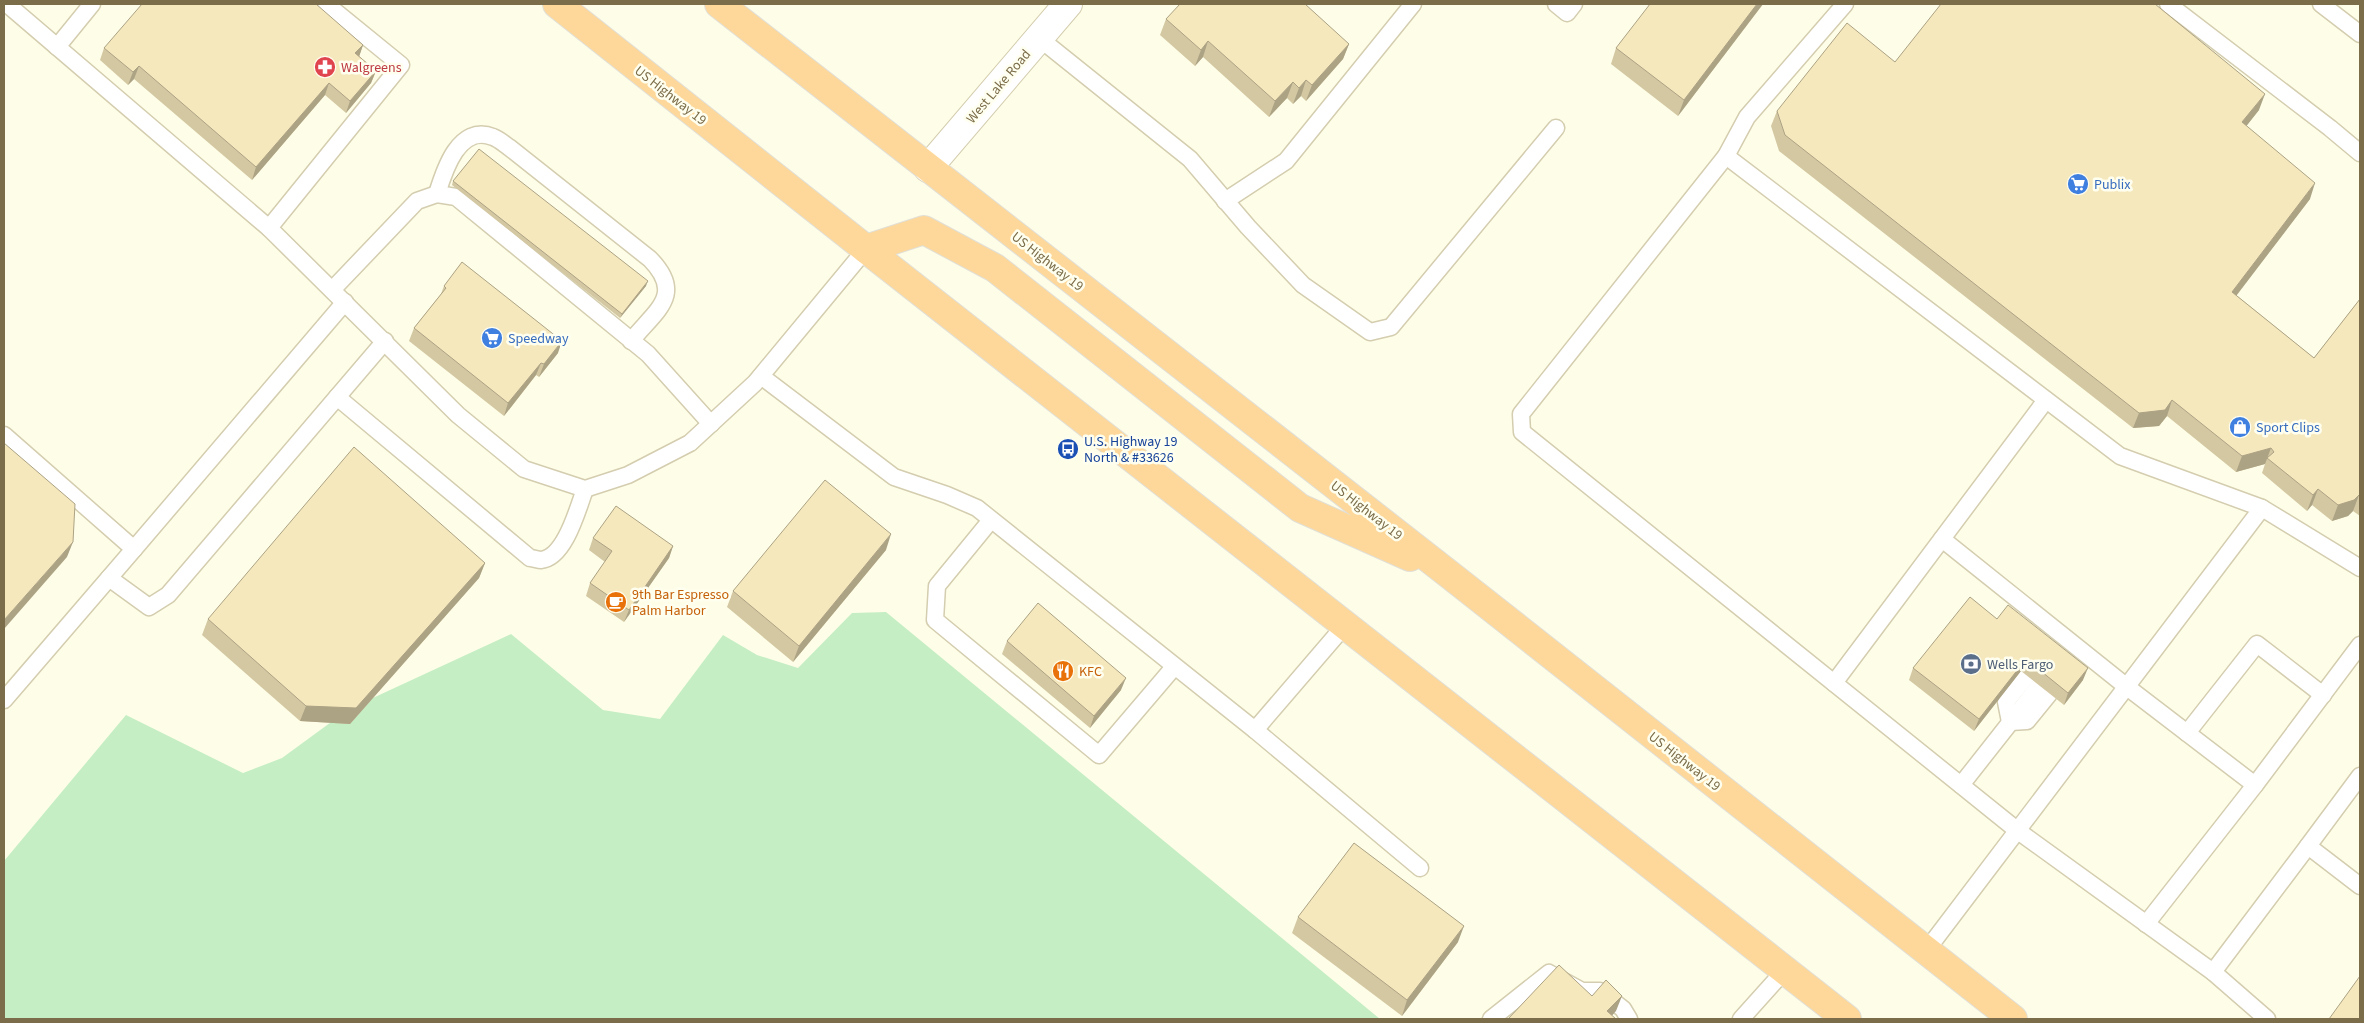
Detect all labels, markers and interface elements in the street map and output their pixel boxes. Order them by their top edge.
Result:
street label: West Lake Road [962,45,1036,128]
pharmacy icon: Walgreens [313,55,337,79]
place label: Walgreens [341,58,402,78]
street label: US Highway 19 [630,61,711,130]
supermarket icon: Publix [2066,172,2090,196]
place label: Publix [2094,175,2131,195]
street label: US Highway 19 [1007,227,1088,296]
supermarket icon: Speedway [480,326,504,350]
place label: Speedway [508,329,569,349]
shop icon: Sport Clips [2228,415,2252,439]
place label: Sport Clips [2256,418,2320,438]
place label: U.S. Highway 19 North & #33626 [1084,432,1178,468]
bus stop icon: U.S. Highway 19 North & #33626 [1056,437,1080,461]
street label: US Highway 19 [1326,476,1407,545]
place label: 9th Bar Espresso Palm Harbor [632,585,729,621]
cafe icon: 9th Bar Espresso Palm Harbor [604,590,628,614]
bank icon: Wells Fargo [1959,652,1983,676]
place label: Wells Fargo [1987,655,2053,675]
restaurant icon: KFC [1051,659,1075,683]
place label: KFC [1079,662,1102,682]
street label: US Highway 19 [1644,727,1725,796]

